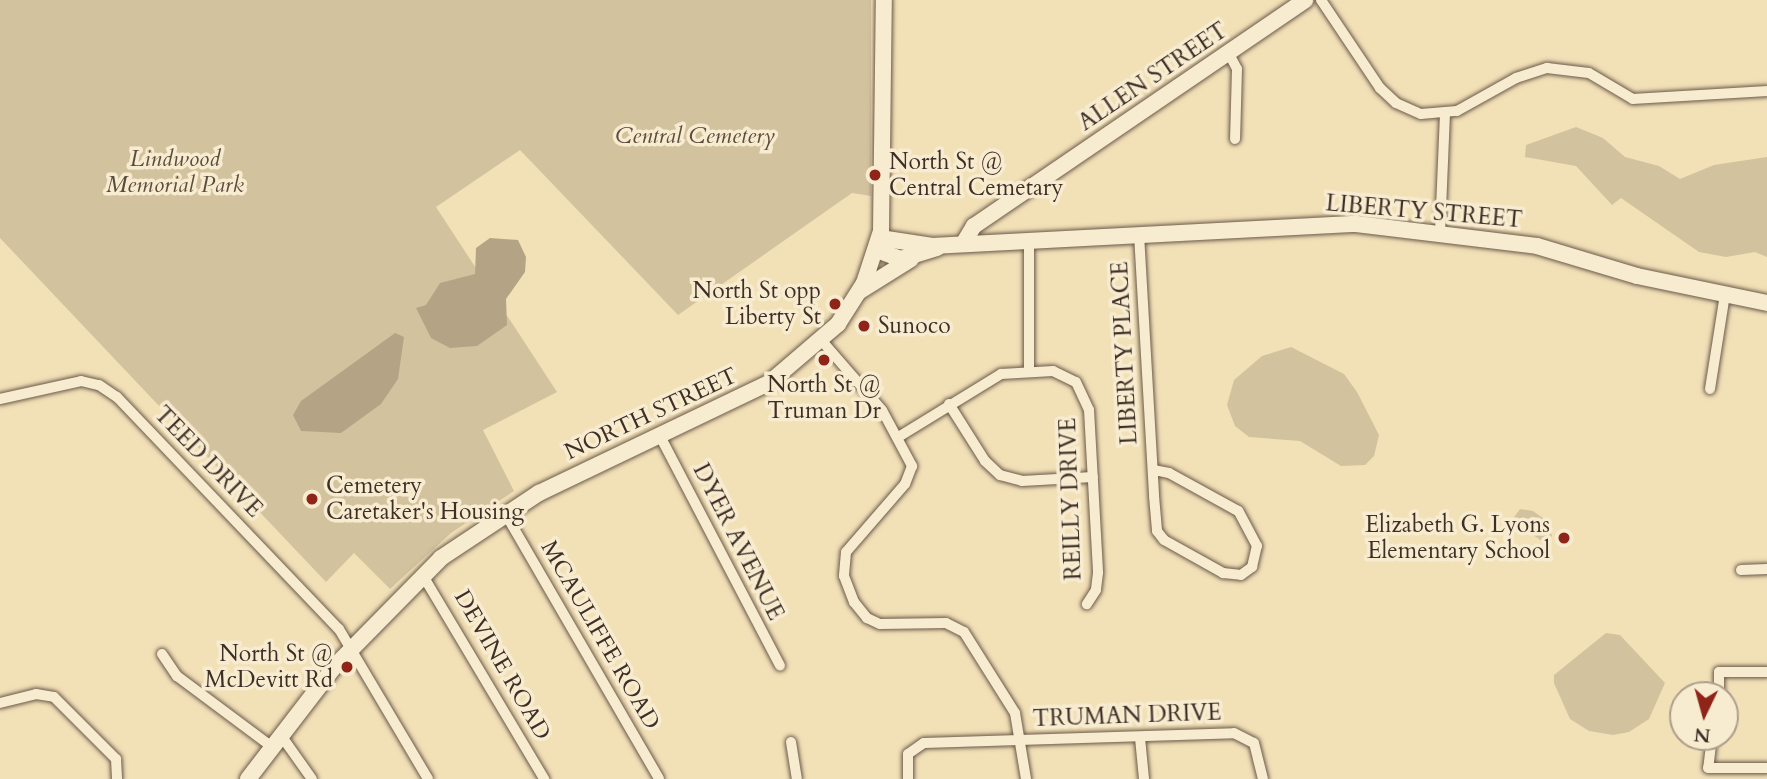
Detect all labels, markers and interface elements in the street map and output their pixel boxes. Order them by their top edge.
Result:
street label: ALLEN STREET [1073,17,1233,137]
park label: Central Cemetery [615,122,775,150]
park label: Lindwood Memorial Park [106,145,244,199]
place label: North St @ Central Cemetary [889,148,1063,202]
marker: North St @ Central Cemetary [867,167,883,183]
street label: LIBERTY STREET [1325,190,1523,234]
street label: LIBERTY PLACE [1106,261,1144,445]
place label: North St opp Liberty St [693,277,821,331]
marker: North St opp Liberty St [827,296,843,312]
place label: Sunoco [878,312,951,340]
marker: Sunoco [856,318,872,334]
marker: North St @ Truman Dr [816,352,832,368]
street label: NORTH STREET [560,362,742,466]
place label: North St @ Truman Dr [767,371,881,425]
street label: TEED DRIVE [148,401,268,523]
street label: REILLY DRIVE [1054,417,1088,581]
street label: DYER AVENUE [687,459,789,625]
place label: Cemetery Caretaker's Housing [326,472,524,526]
marker: Cemetery Caretaker's Housing [304,491,320,507]
place label: Elizabeth G. Lyons Elementary School [1365,511,1550,565]
marker: Elizabeth G. Lyons Elementary School [1556,530,1572,546]
street label: MCAULIFFE ROAD [535,536,665,734]
street label: DEVINE ROAD [448,585,556,745]
place label: North St @ McDevitt Rd [205,640,333,694]
marker: North St @ McDevitt Rd [339,659,355,675]
north arrow [1669,681,1739,751]
street label: TRUMAN DRIVE [1032,699,1222,733]
text: N [1693,721,1712,749]

